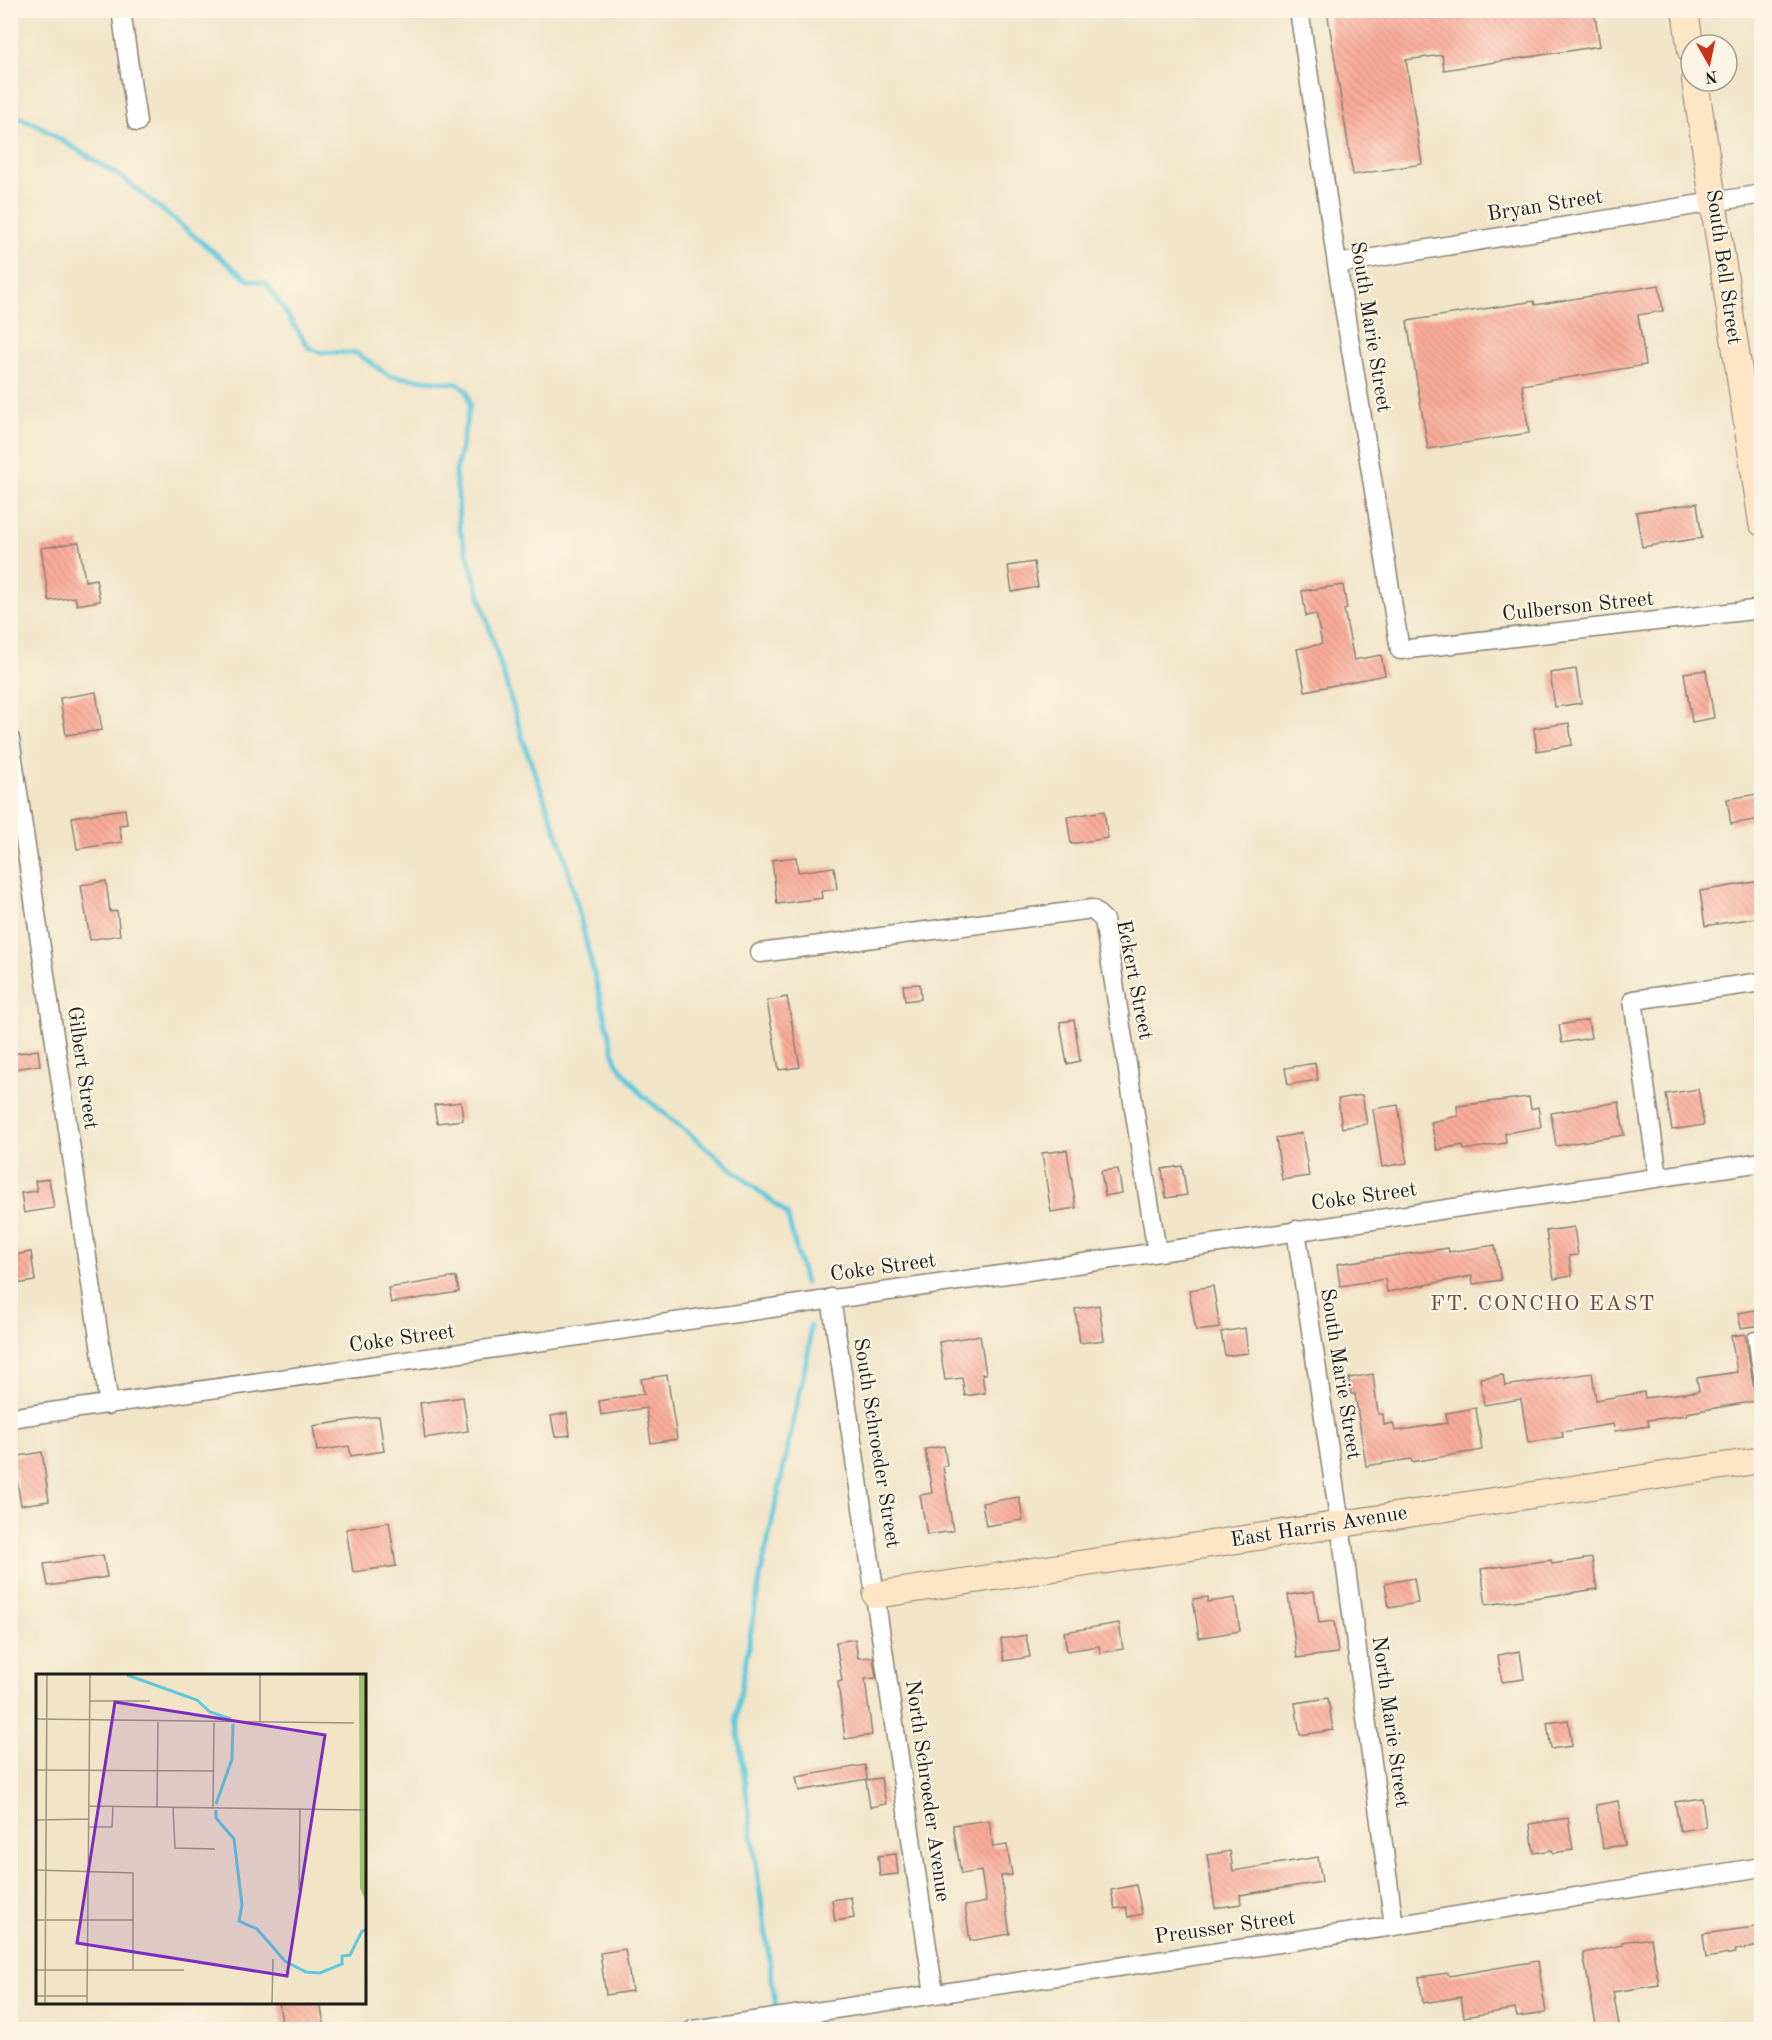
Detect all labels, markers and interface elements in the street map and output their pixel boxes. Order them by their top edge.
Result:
north arrow [1679,33,1739,93]
text: N [1703,67,1718,85]
street label: Bryan Street [1486,186,1604,226]
street label: South Bell Street [1702,188,1744,346]
street label: South Marie Street [1346,240,1394,414]
street label: Culberson Street [1501,589,1655,625]
street label: Eckert Street [1112,918,1156,1042]
street label: Gilbert Street [63,1005,101,1131]
street label: Coke Street [1310,1179,1418,1215]
street label: Coke Street [829,1250,937,1286]
street label: South Marie Street [1316,1287,1364,1461]
district label: FT. CONCHO EAST [1430,1293,1656,1315]
street label: Coke Street [348,1321,456,1357]
street label: South Schroeder Street [849,1336,903,1550]
street label: East Harris Avenue [1229,1503,1409,1551]
street label: North Marie Street [1368,1635,1412,1809]
inset map [36,1674,366,2004]
street label: North Schroeder Avenue [901,1679,953,1903]
street label: Preusser Street [1153,1908,1297,1948]

